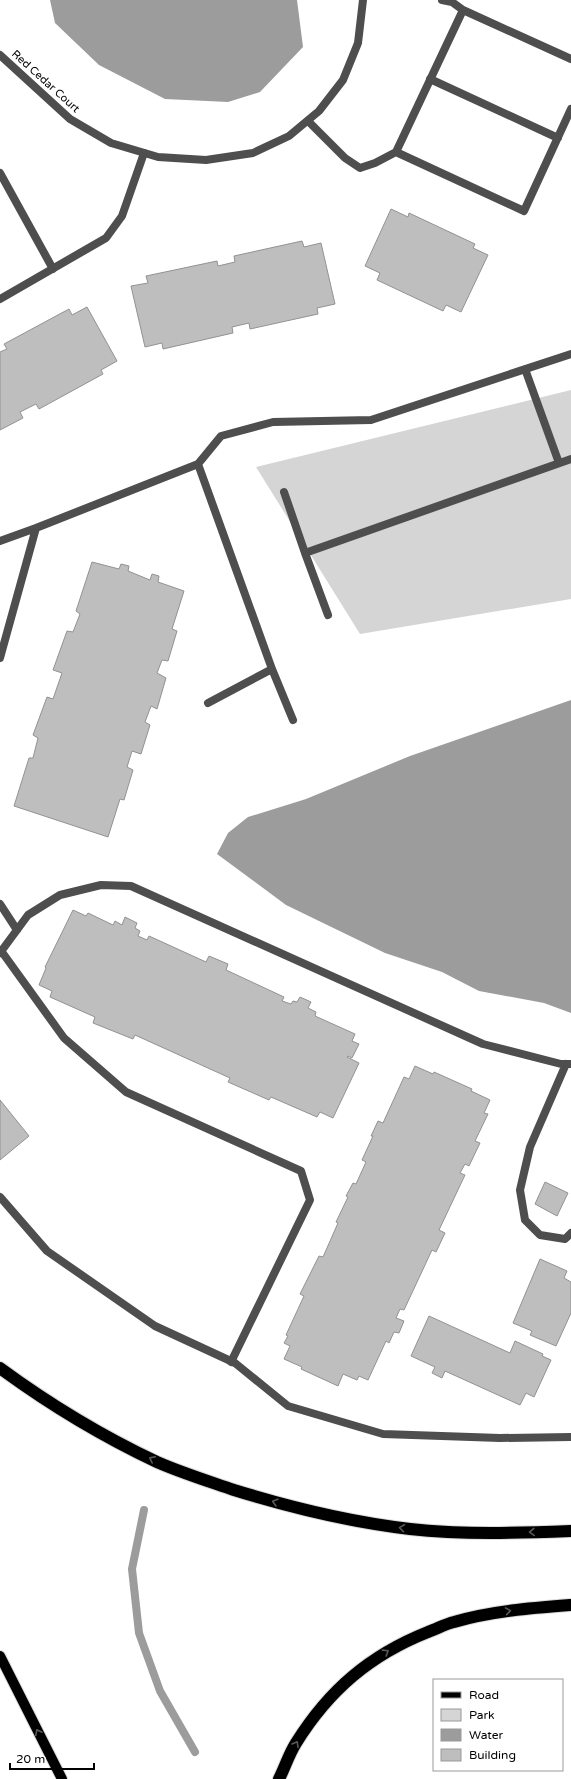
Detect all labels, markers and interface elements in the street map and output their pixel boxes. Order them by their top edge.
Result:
street label: Red Cedar Court [9,47,82,115]
one-way arrow [149,1456,157,1464]
one-way arrow [272,1498,279,1507]
one-way arrow [399,1524,405,1533]
one-way arrow [529,1528,535,1536]
one-way arrow [505,1607,512,1616]
one-way arrow [382,1650,389,1657]
legend [433,1679,563,1771]
text: Road [469,1688,499,1702]
text: Park [469,1708,495,1722]
one-way arrow [36,1728,43,1736]
text: Water [469,1728,504,1742]
one-way arrow [292,1741,299,1748]
scale bar [10,1745,94,1771]
text: Building [469,1748,516,1762]
text: 20 m [16,1752,45,1766]

